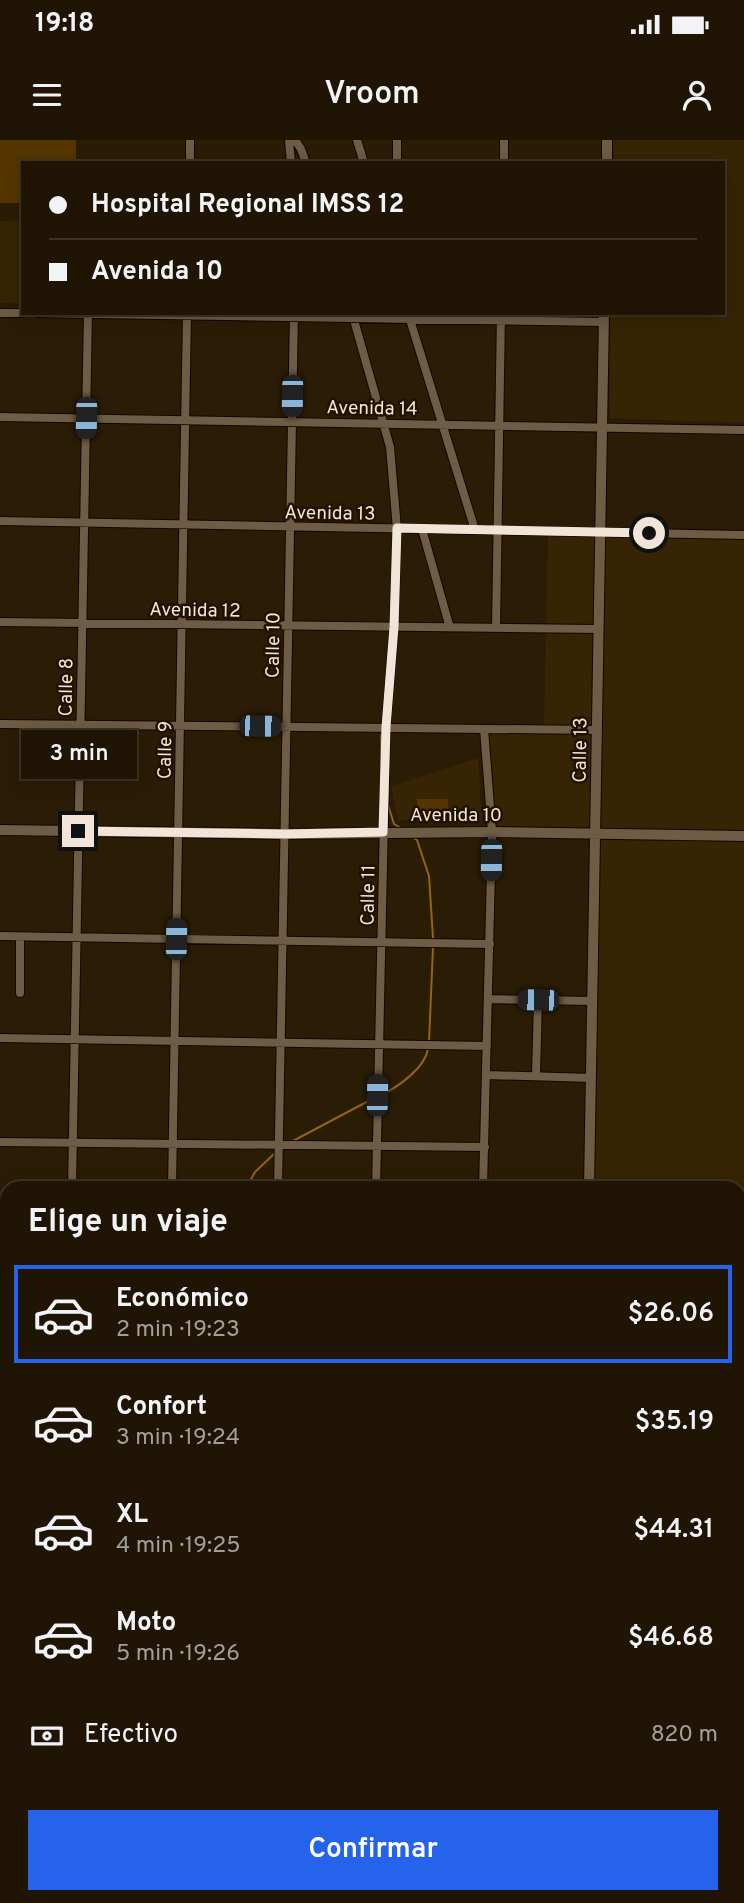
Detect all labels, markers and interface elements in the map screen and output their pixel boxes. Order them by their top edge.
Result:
text: 19:18 [35,8,94,41]
text: Vroom [324,75,420,115]
icon: menu [28,76,66,114]
icon: person [678,76,716,114]
text: Hospital Regional IMSS 12 [91,189,404,222]
text: Avenida 10 [91,256,223,289]
car [282,375,303,417]
street label: Avenida 14 [326,396,418,422]
car [76,397,97,439]
street label: Avenida 13 [284,501,376,527]
route start [633,517,665,549]
street label: Avenida 12 [149,598,241,624]
street label: Calle 10 [261,612,287,678]
street label: Calle 8 [54,658,80,717]
car [239,715,282,737]
street label: Calle 13 [568,717,594,783]
street label: Calle 9 [153,721,179,779]
callout: 3 min [20,730,136,778]
text: 3 min [49,740,109,769]
street label: Avenida 10 [410,804,502,828]
route end [62,815,94,847]
car [481,839,502,881]
street label: Calle 11 [356,864,382,926]
car [166,918,187,960]
car [517,989,560,1011]
car [367,1074,388,1116]
text: Elige un viaje [28,1203,228,1243]
icon: car [32,1283,95,1346]
text: Económico [116,1283,249,1316]
text: $26.06 [628,1298,714,1331]
text: 2 min · 19:23 [116,1316,240,1345]
icon: car [32,1391,95,1454]
text: Confort [116,1391,207,1424]
text: $35.19 [635,1406,714,1439]
text: 3 min · 19:24 [116,1424,240,1453]
icon: car [32,1499,95,1562]
text: XL [116,1499,148,1532]
text: $44.31 [634,1514,714,1547]
text: 4 min · 19:25 [116,1532,241,1561]
icon: car [32,1607,95,1670]
text: Moto [116,1607,176,1640]
text: $46.68 [628,1622,714,1655]
text: 5 min · 19:26 [116,1640,240,1669]
icon: cash [28,1717,66,1755]
text: Efectivo [84,1719,178,1752]
text: 820 m [651,1721,718,1750]
button: Confirmar [28,1810,718,1890]

